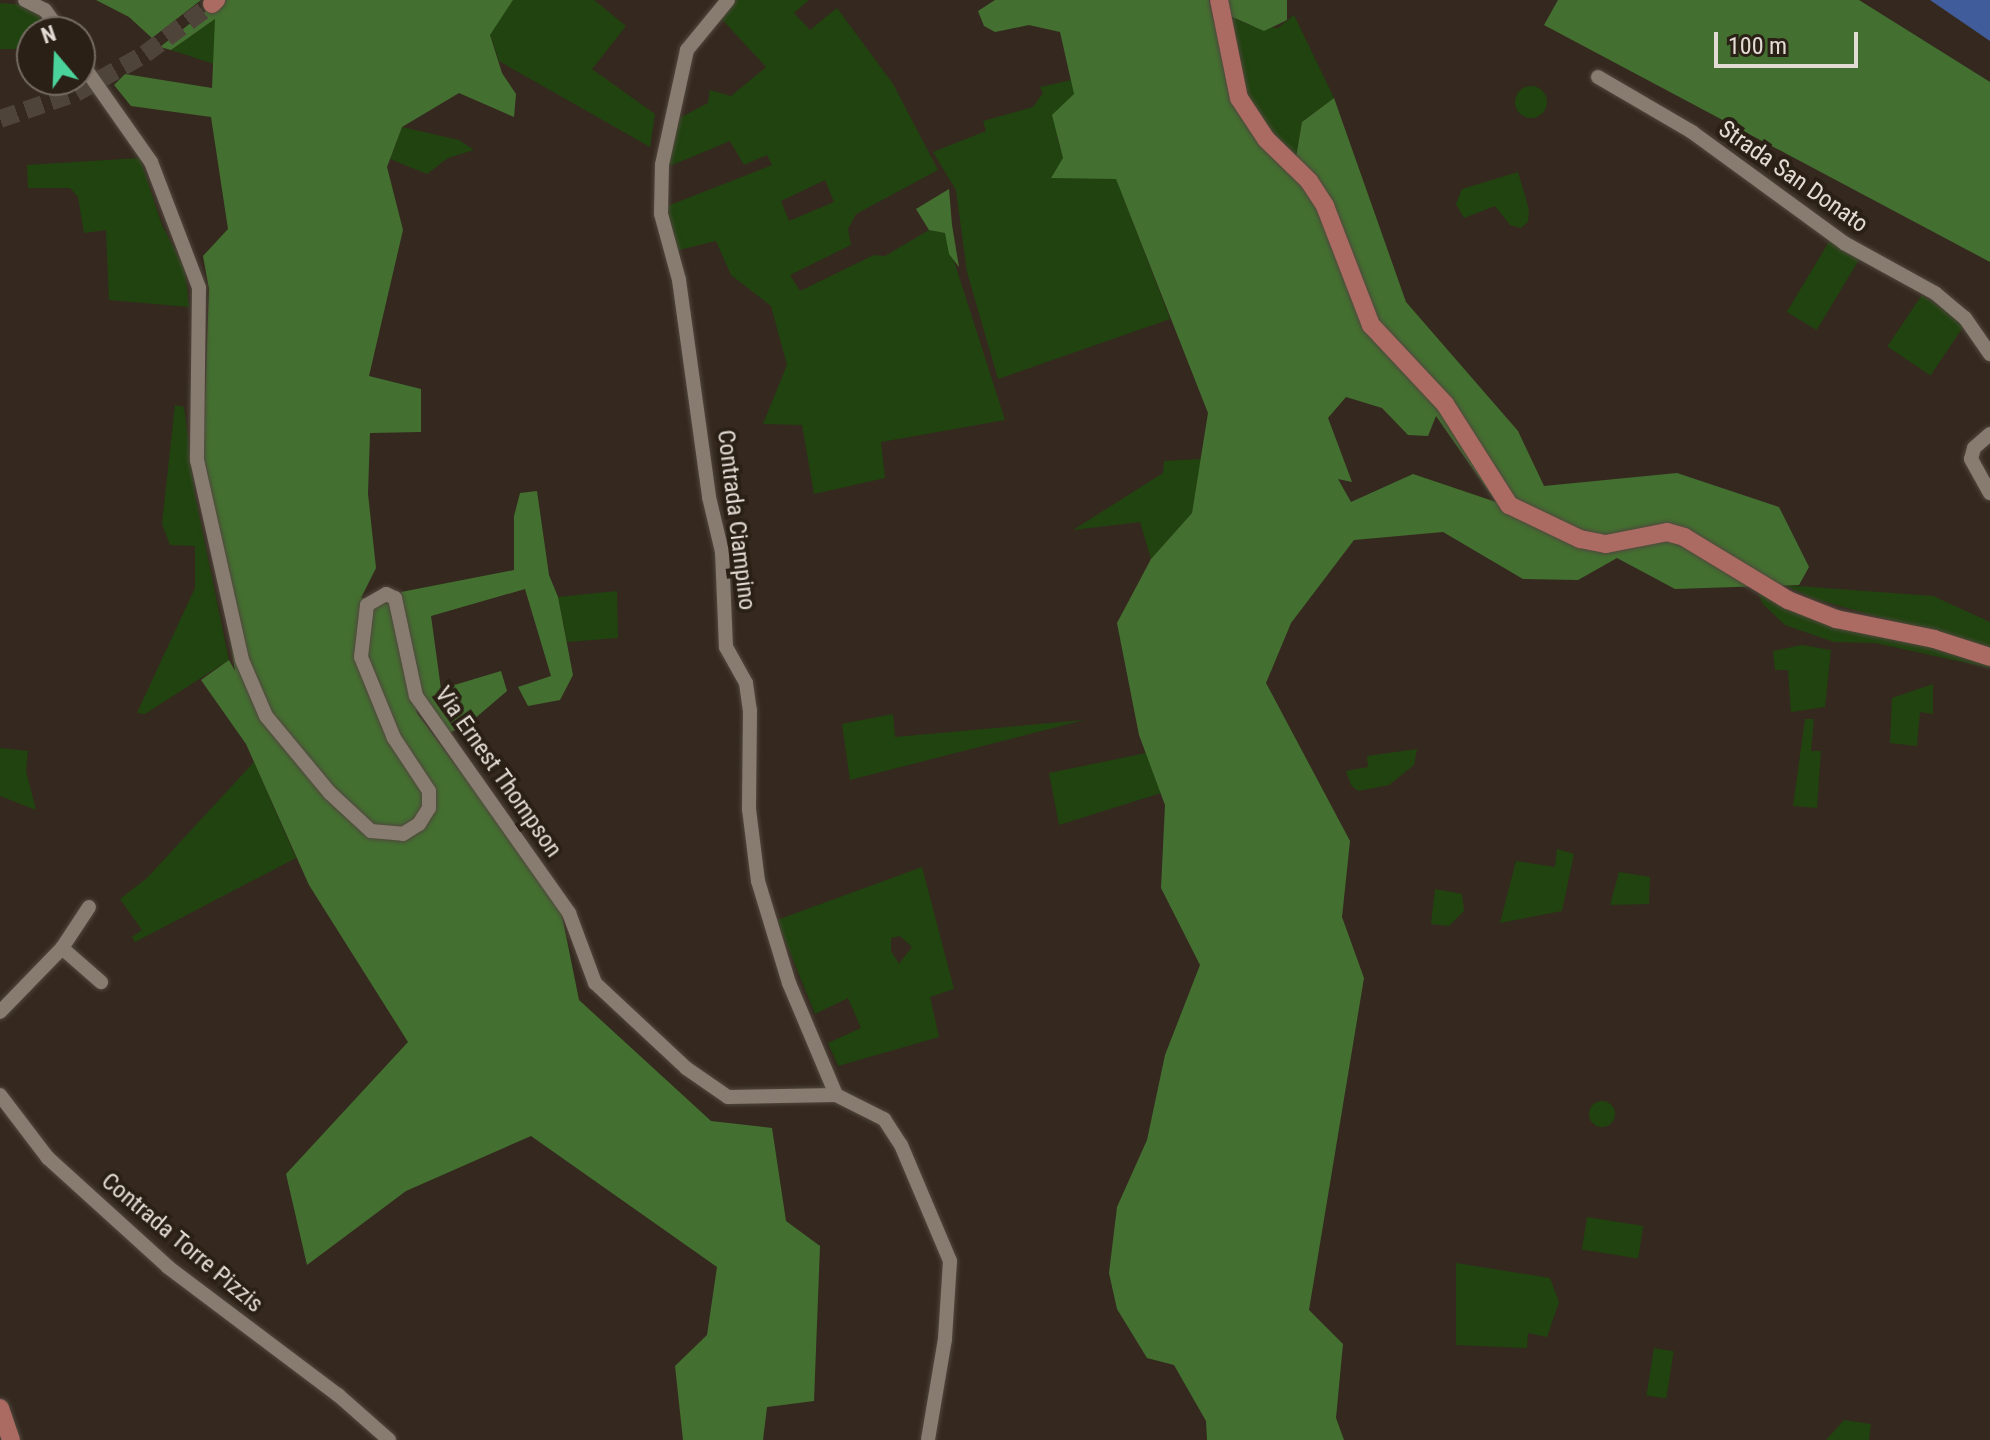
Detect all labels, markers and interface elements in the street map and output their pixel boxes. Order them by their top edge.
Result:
north arrow [16,16,96,96]
scale bar [1718,16,1862,66]
text: N [38,21,59,49]
text: 100 m [1728,32,1787,60]
street label: Strada San Donato [1713,115,1873,239]
street label: Contrada Ciampino [711,428,761,612]
street label: Via Ernest Thompson [428,681,568,863]
street label: Contrada Torre Pizzis [95,1167,269,1319]

